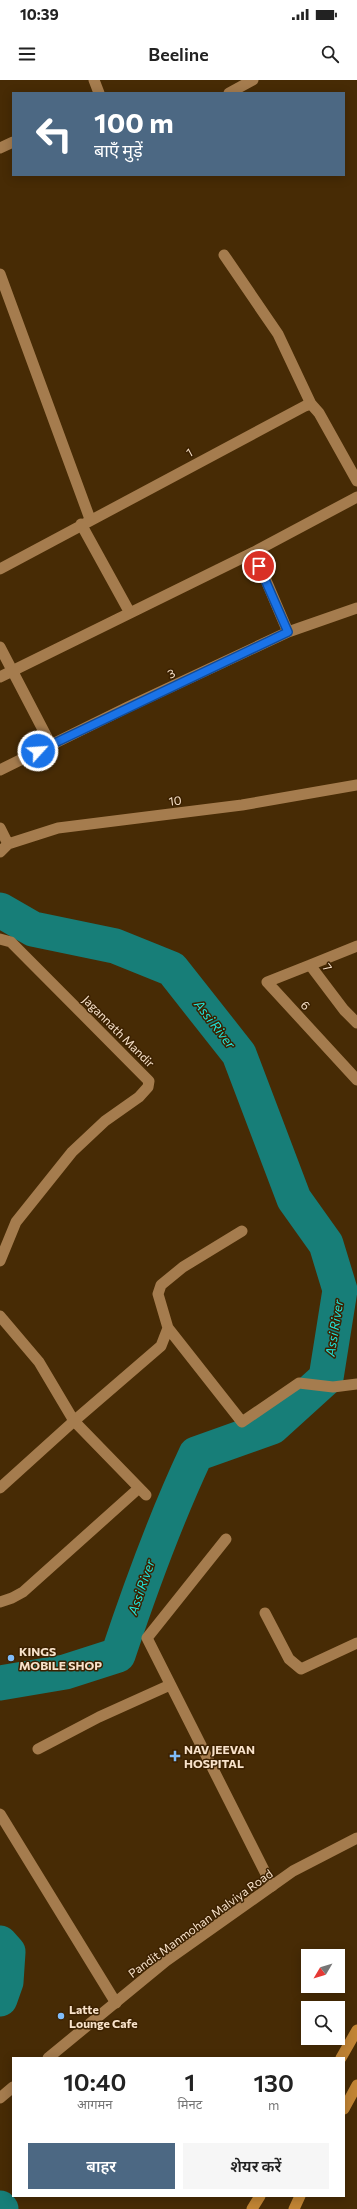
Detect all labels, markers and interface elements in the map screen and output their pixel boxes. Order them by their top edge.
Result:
text: 10:39 [20,5,59,23]
icon: menu [16,43,38,65]
text: Beeline [148,43,209,65]
icon: search [319,43,341,65]
text: 100 m [94,105,174,139]
icon: left [28,108,80,160]
text: बाएँ मुड़ें [94,139,143,161]
street label: 1 [183,445,195,459]
pin [242,549,276,583]
icon: arrive [248,555,270,577]
street label: 3 [165,665,177,681]
position arrow [17,730,59,772]
street label: 10 [168,792,182,808]
street label: 7 [321,960,335,974]
street label: Jagannath Mandir [79,992,158,1071]
water label: Assi River [190,996,239,1052]
street label: 6 [298,998,314,1012]
water label: Assi River [321,1298,347,1359]
water label: Assi River [124,1557,158,1618]
place label: KINGS MOBILE SHOP [19,1644,102,1672]
marker: KINGS MOBILE SHOP [6,1653,16,1663]
place label: NAV JEEVAN HOSPITAL [184,1742,255,1770]
marker: NAV JEEVAN HOSPITAL [169,1750,181,1762]
street label: Pandit Manmohan Malviya Road [125,1866,275,1980]
north arrow [301,1949,345,1993]
map controls [301,1949,345,2045]
button: search [301,2001,345,2045]
place label: Latte Lounge Cafe [69,2002,138,2030]
marker: Latte Lounge Cafe [56,2011,66,2021]
text: 10:40 [63,2067,126,2096]
text: 1 [185,2067,195,2096]
text: 130 [253,2068,294,2097]
text: आगमन [77,2096,113,2112]
text: मिनट [177,2096,202,2112]
text: m [268,2097,279,2113]
button: बाहर [28,2143,175,2189]
button: शेयर करें [183,2143,329,2189]

